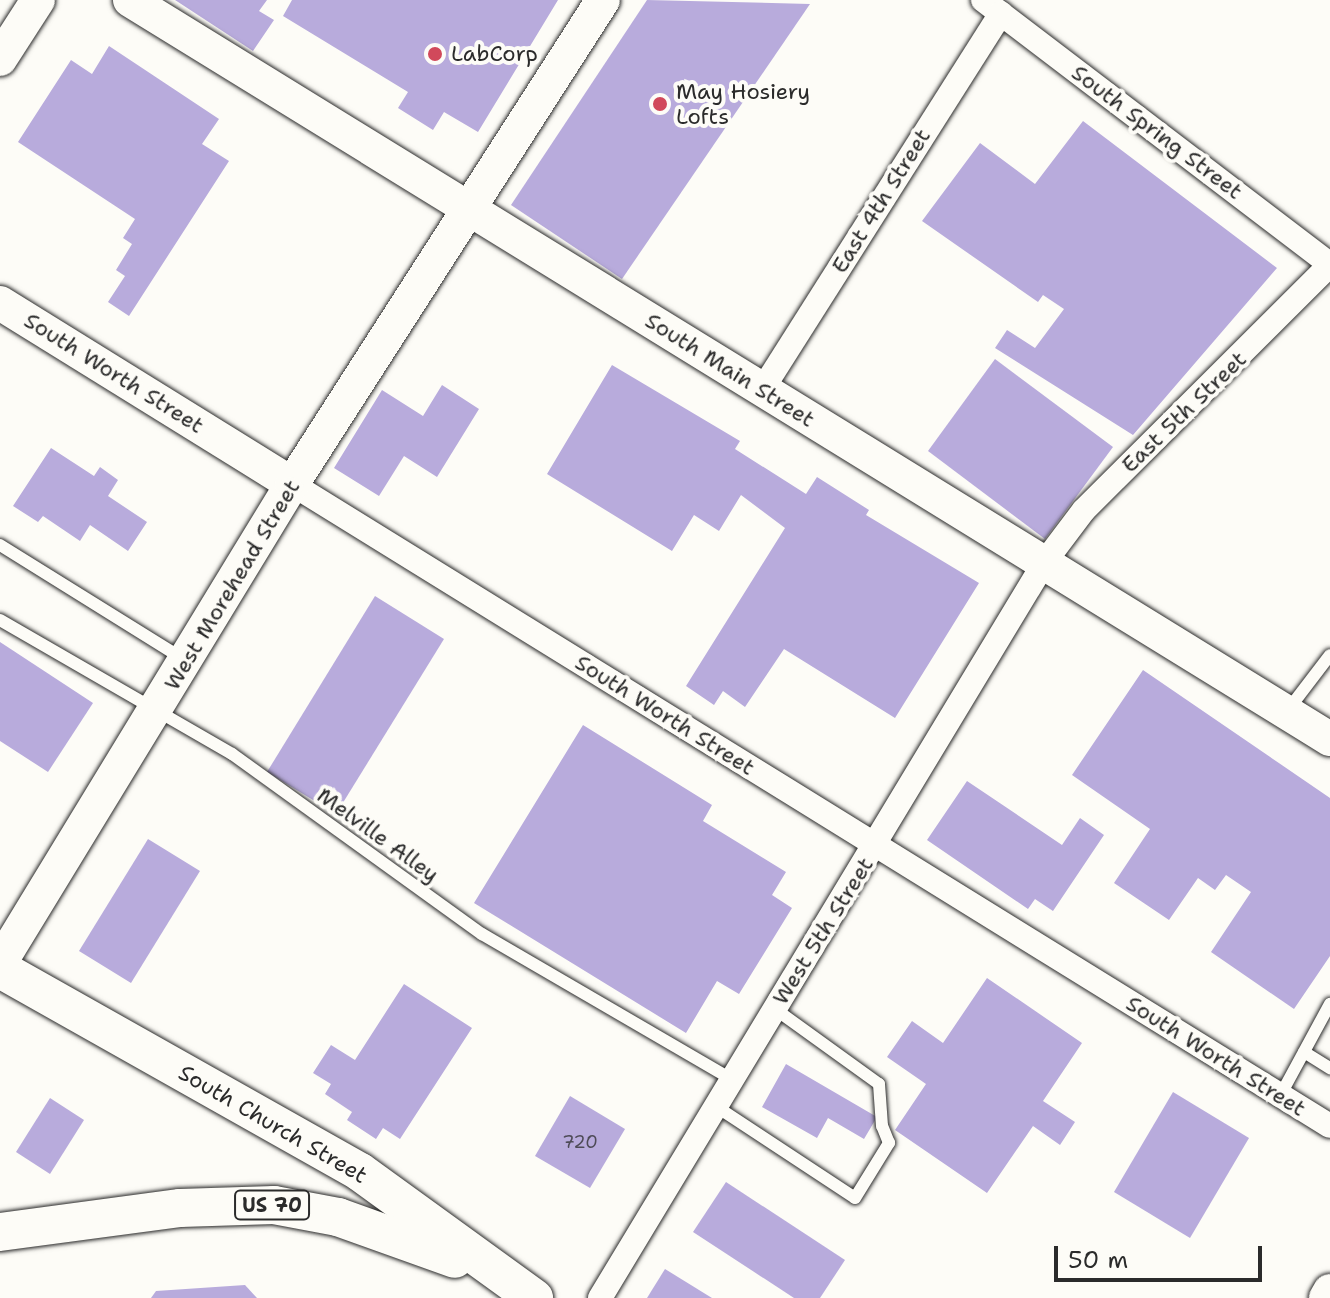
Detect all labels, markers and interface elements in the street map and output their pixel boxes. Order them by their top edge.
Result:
place label: LabCorp [451,41,538,67]
marker: LabCorp [426,45,444,63]
street label: South Spring Street [1066,59,1248,205]
place label: May Hosiery Lofts [676,78,810,130]
marker: May Hosiery Lofts [651,95,669,113]
street label: East 4th Street [826,124,936,278]
street label: South Worth Street [19,307,209,439]
street label: South Main Street [640,307,820,433]
street label: East 5th Street [1116,346,1252,478]
street label: West Morehead Street [159,475,305,695]
street label: South Worth Street [570,649,760,781]
street label: Melville Alley [312,782,444,888]
street label: West 5th Street [767,852,879,1010]
street label: South Worth Street [1121,990,1311,1122]
street label: South Church Street [174,1059,372,1189]
house number: 720 [562,1131,598,1153]
road number: US 70 [234,1189,310,1221]
scale bar [1058,1230,1266,1280]
text: 50 m [1068,1244,1128,1276]

